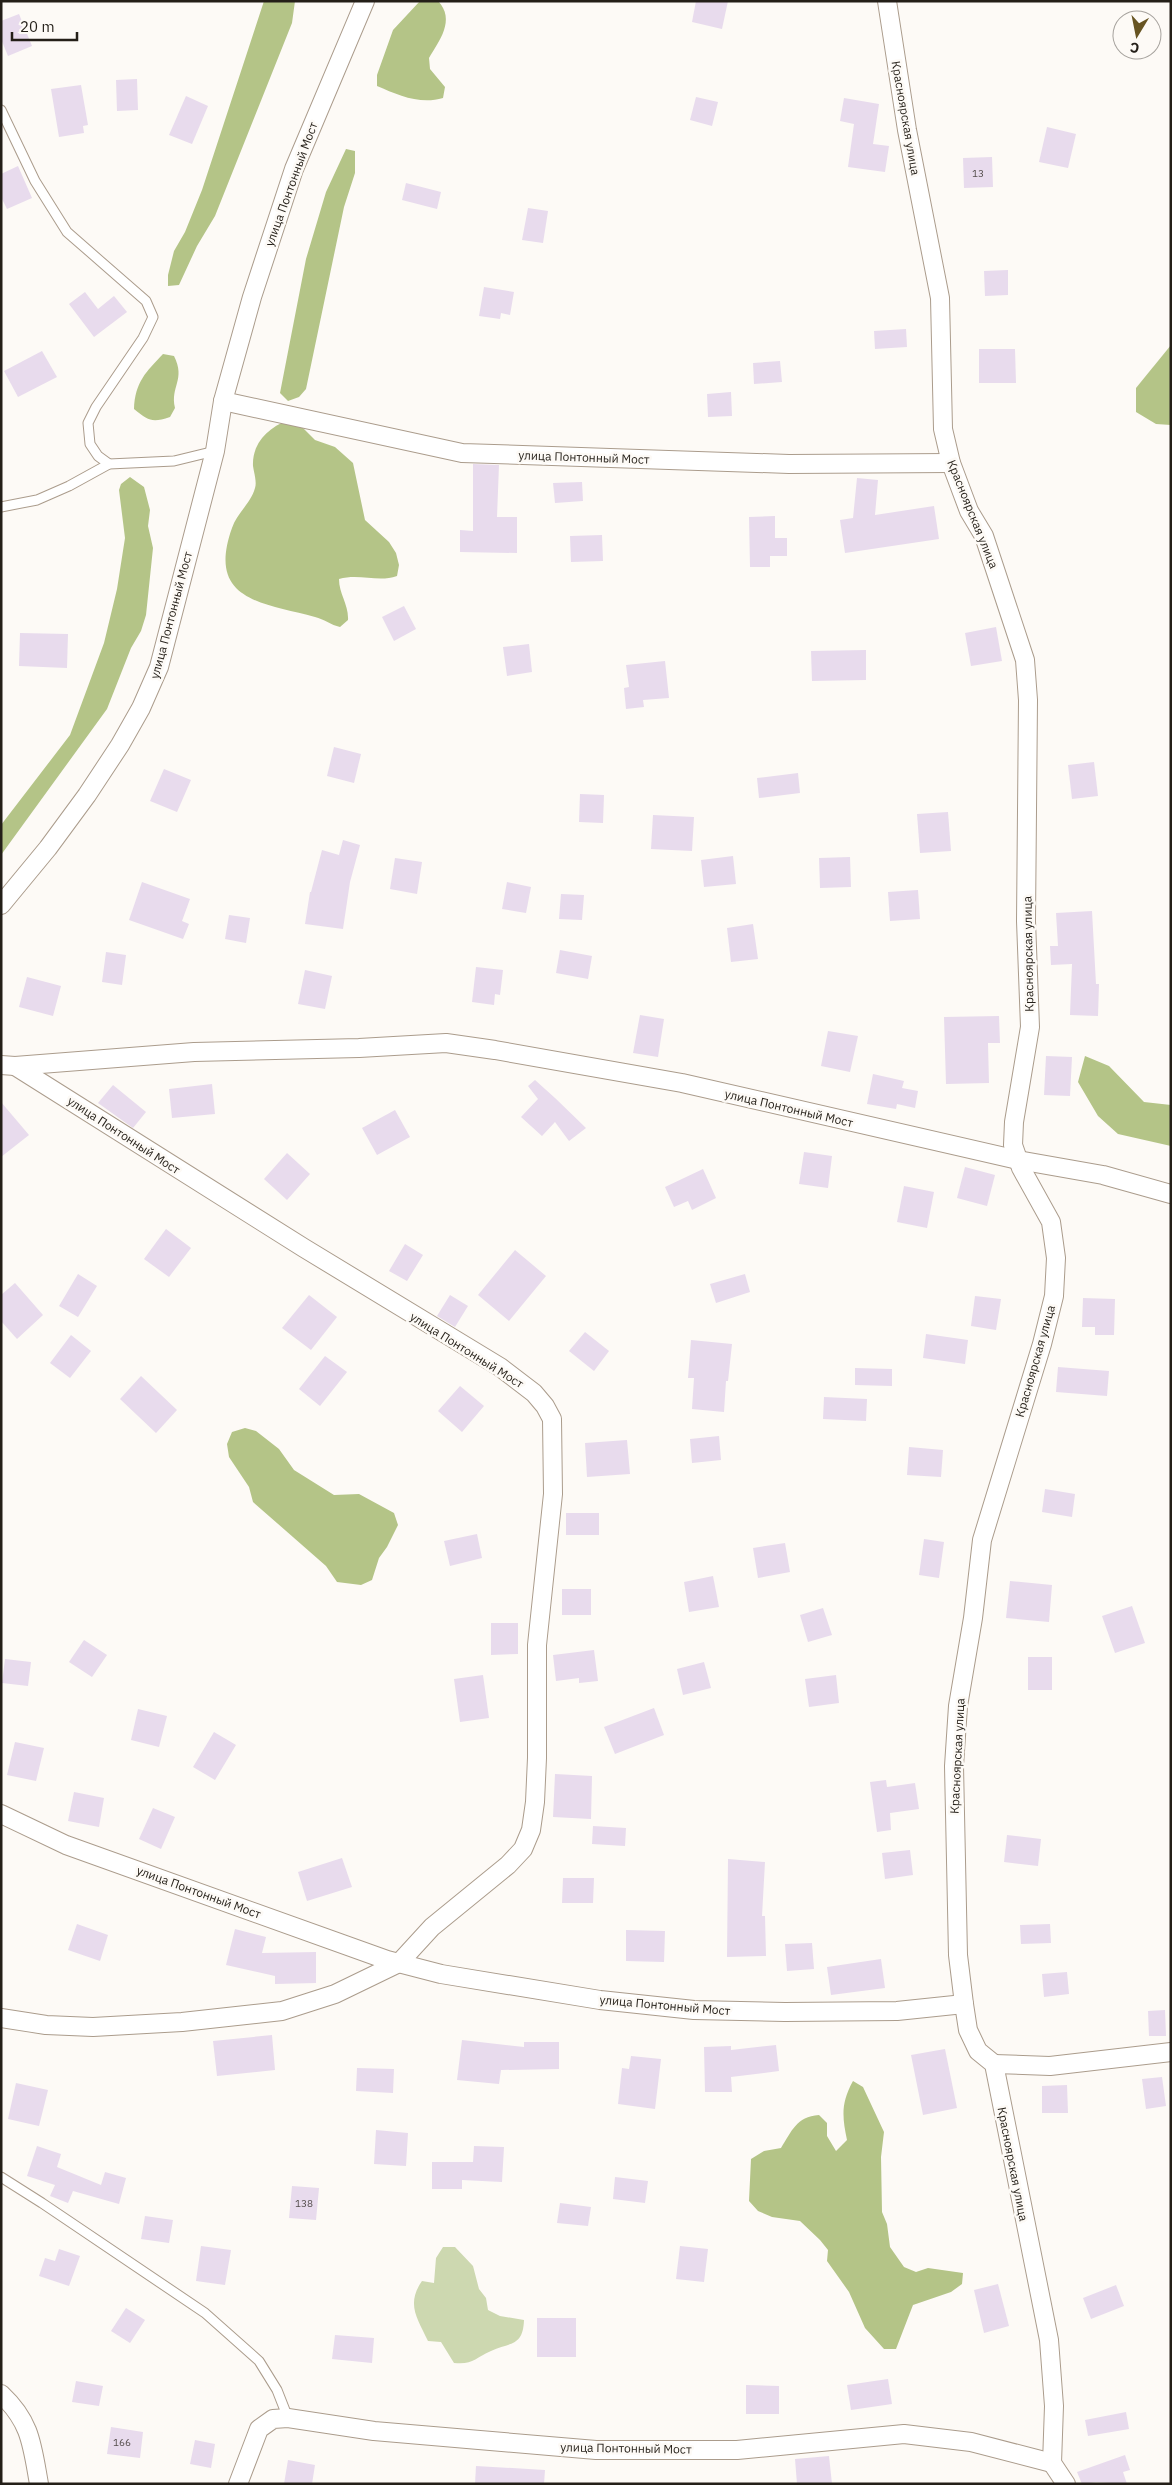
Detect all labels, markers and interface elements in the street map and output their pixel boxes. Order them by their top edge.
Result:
scale bar [12,10,78,42]
north arrow [1112,10,1162,60]
text: 20 m [20,17,55,36]
text: С [1129,38,1141,57]
street label: Красноярская улица [889,60,924,177]
street label: улица Понтонный Мост [261,119,321,248]
house number: 13 [972,167,984,180]
street label: улица Понтонный Мост [518,447,650,467]
street label: Красноярская улица [944,457,1002,571]
street label: улица Понтонный Мост [147,549,195,680]
street label: Красноярская улица [1019,895,1037,1012]
street label: улица Понтонный Мост [723,1086,855,1130]
street label: улица Понтонный Мост [65,1093,183,1177]
street label: Красноярская улица [1012,1303,1058,1419]
street label: улица Понтонный Мост [407,1309,527,1391]
street label: Красноярская улица [946,1697,968,1814]
street label: улица Понтонный Мост [135,1862,264,1922]
street label: улица Понтонный Мост [599,1992,731,2018]
street label: Красноярская улица [995,2106,1032,2223]
house number: 138 [295,2197,313,2210]
house number: 166 [113,2436,131,2449]
street label: улица Понтонный Мост [560,2439,692,2457]

